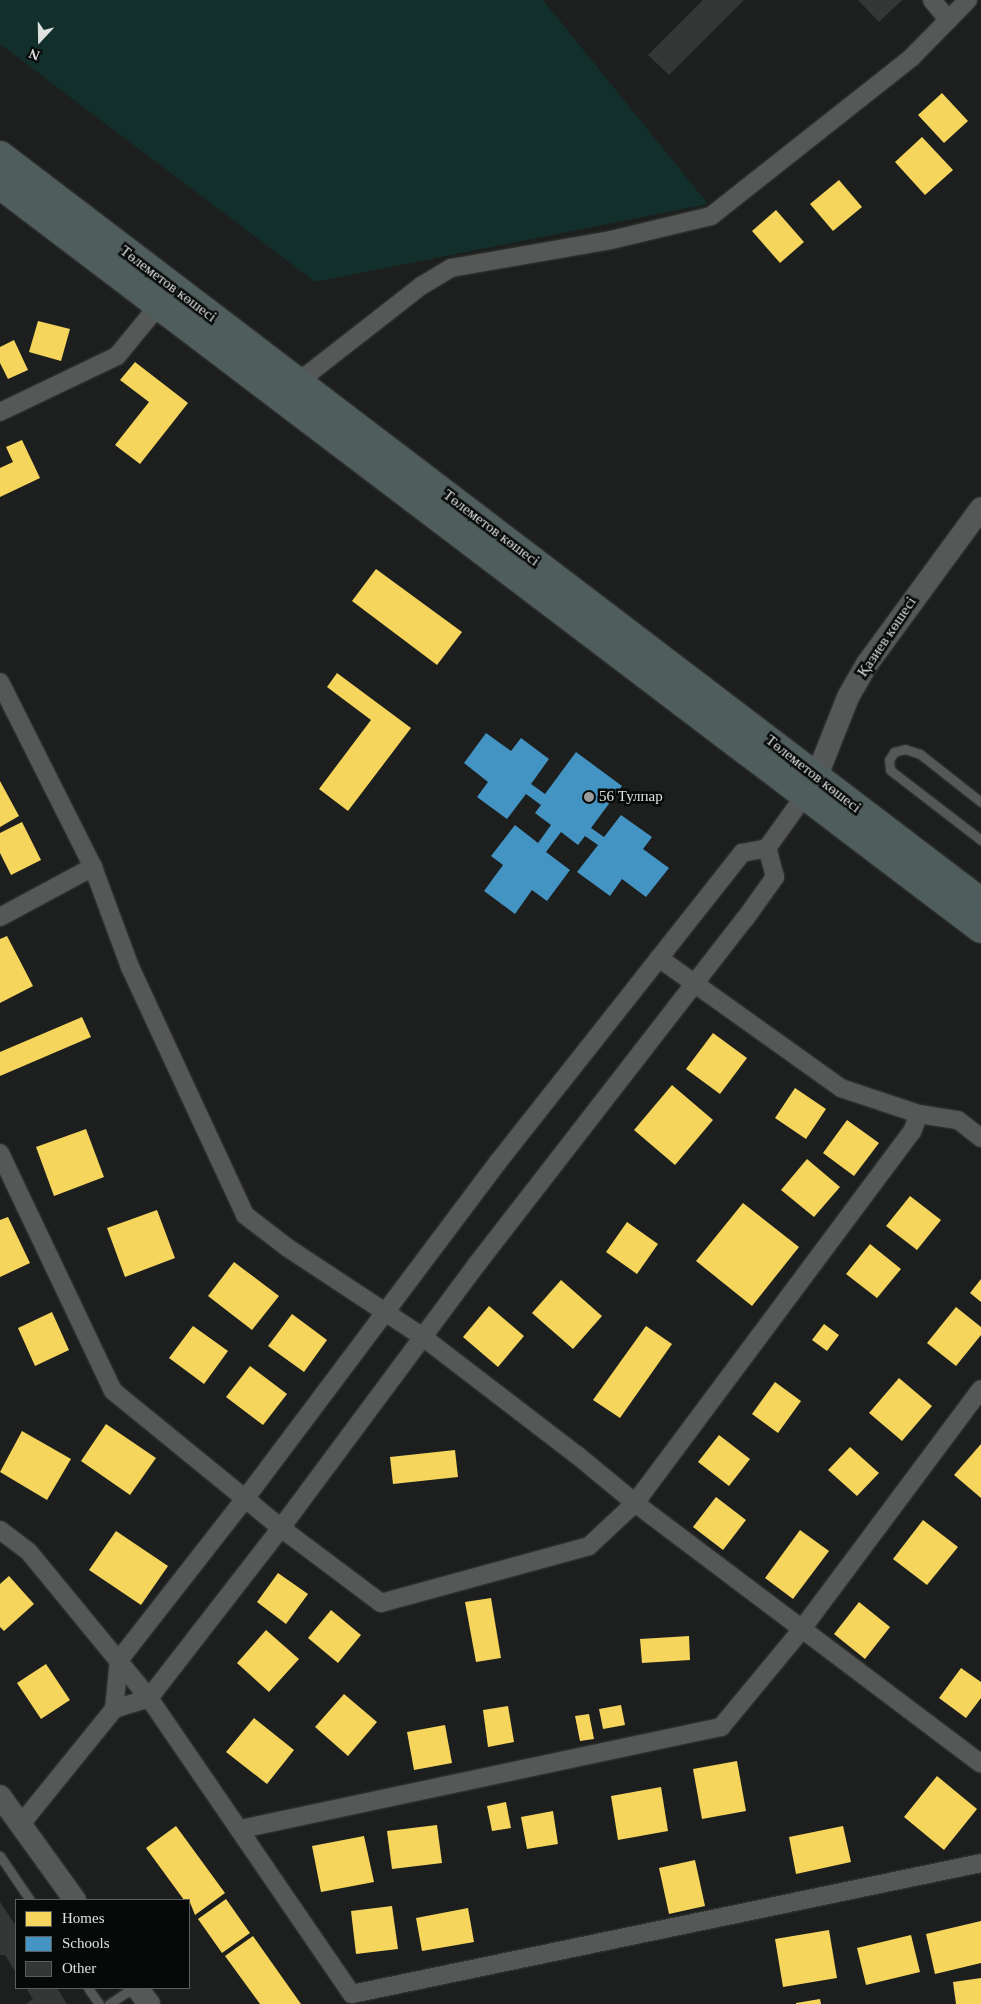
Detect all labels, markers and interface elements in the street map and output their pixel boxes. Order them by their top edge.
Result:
north arrow [15,15,65,65]
text: N [27,46,42,63]
street label: Төлеметов көшесі [116,242,220,326]
street label: Төлеметов көшесі [439,486,543,570]
street label: Қазиев көшесі [854,594,920,680]
street label: Төлеметов көшесі [762,731,864,817]
place label: 56 Тулпар [599,788,663,806]
marker: 56 Тулпар [583,791,595,803]
legend [15,1899,190,1989]
text: Homes [62,1910,105,1926]
text: Schools [62,1935,110,1951]
text: Other [62,1960,96,1976]

